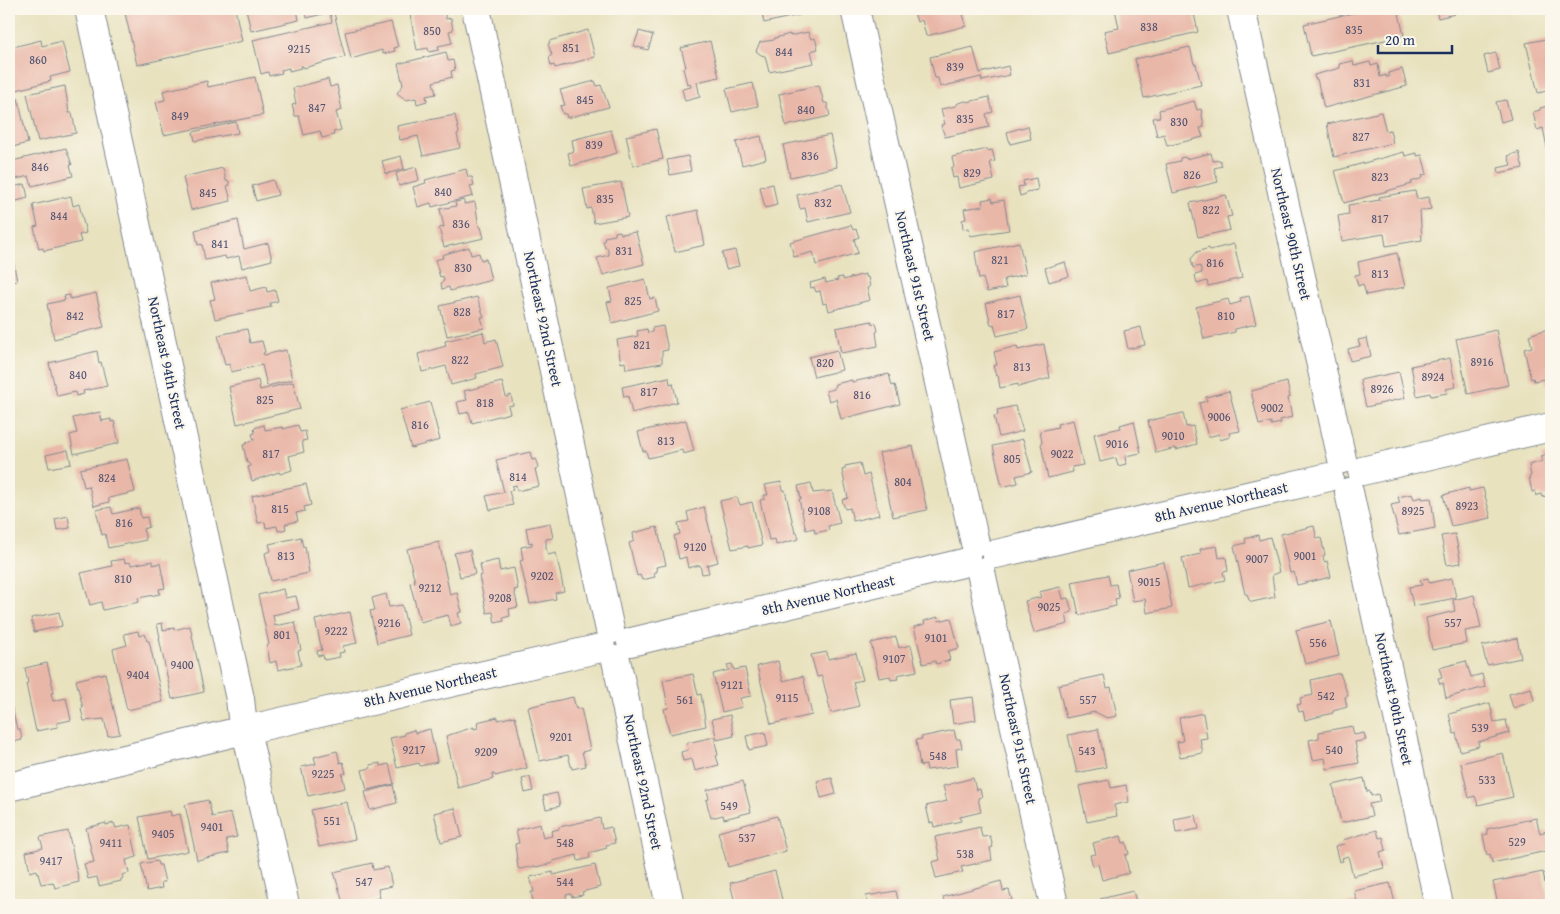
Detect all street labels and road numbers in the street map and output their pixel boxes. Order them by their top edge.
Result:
street label: Northeast 90th Street [1266,166,1317,303]
street label: Northeast 91st Street [890,209,941,344]
street label: Northeast 92nd Street [519,249,568,389]
street label: Northeast 94th Street [143,294,192,432]
street label: 8th Avenue Northeast [1152,476,1290,527]
street label: 8th Avenue Northeast [759,569,897,620]
street label: Northeast 90th Street [1370,630,1419,768]
street label: 8th Avenue Northeast [361,661,499,712]
street label: Northeast 91st Street [994,672,1043,807]
street label: Northeast 92nd Street [619,712,668,852]

